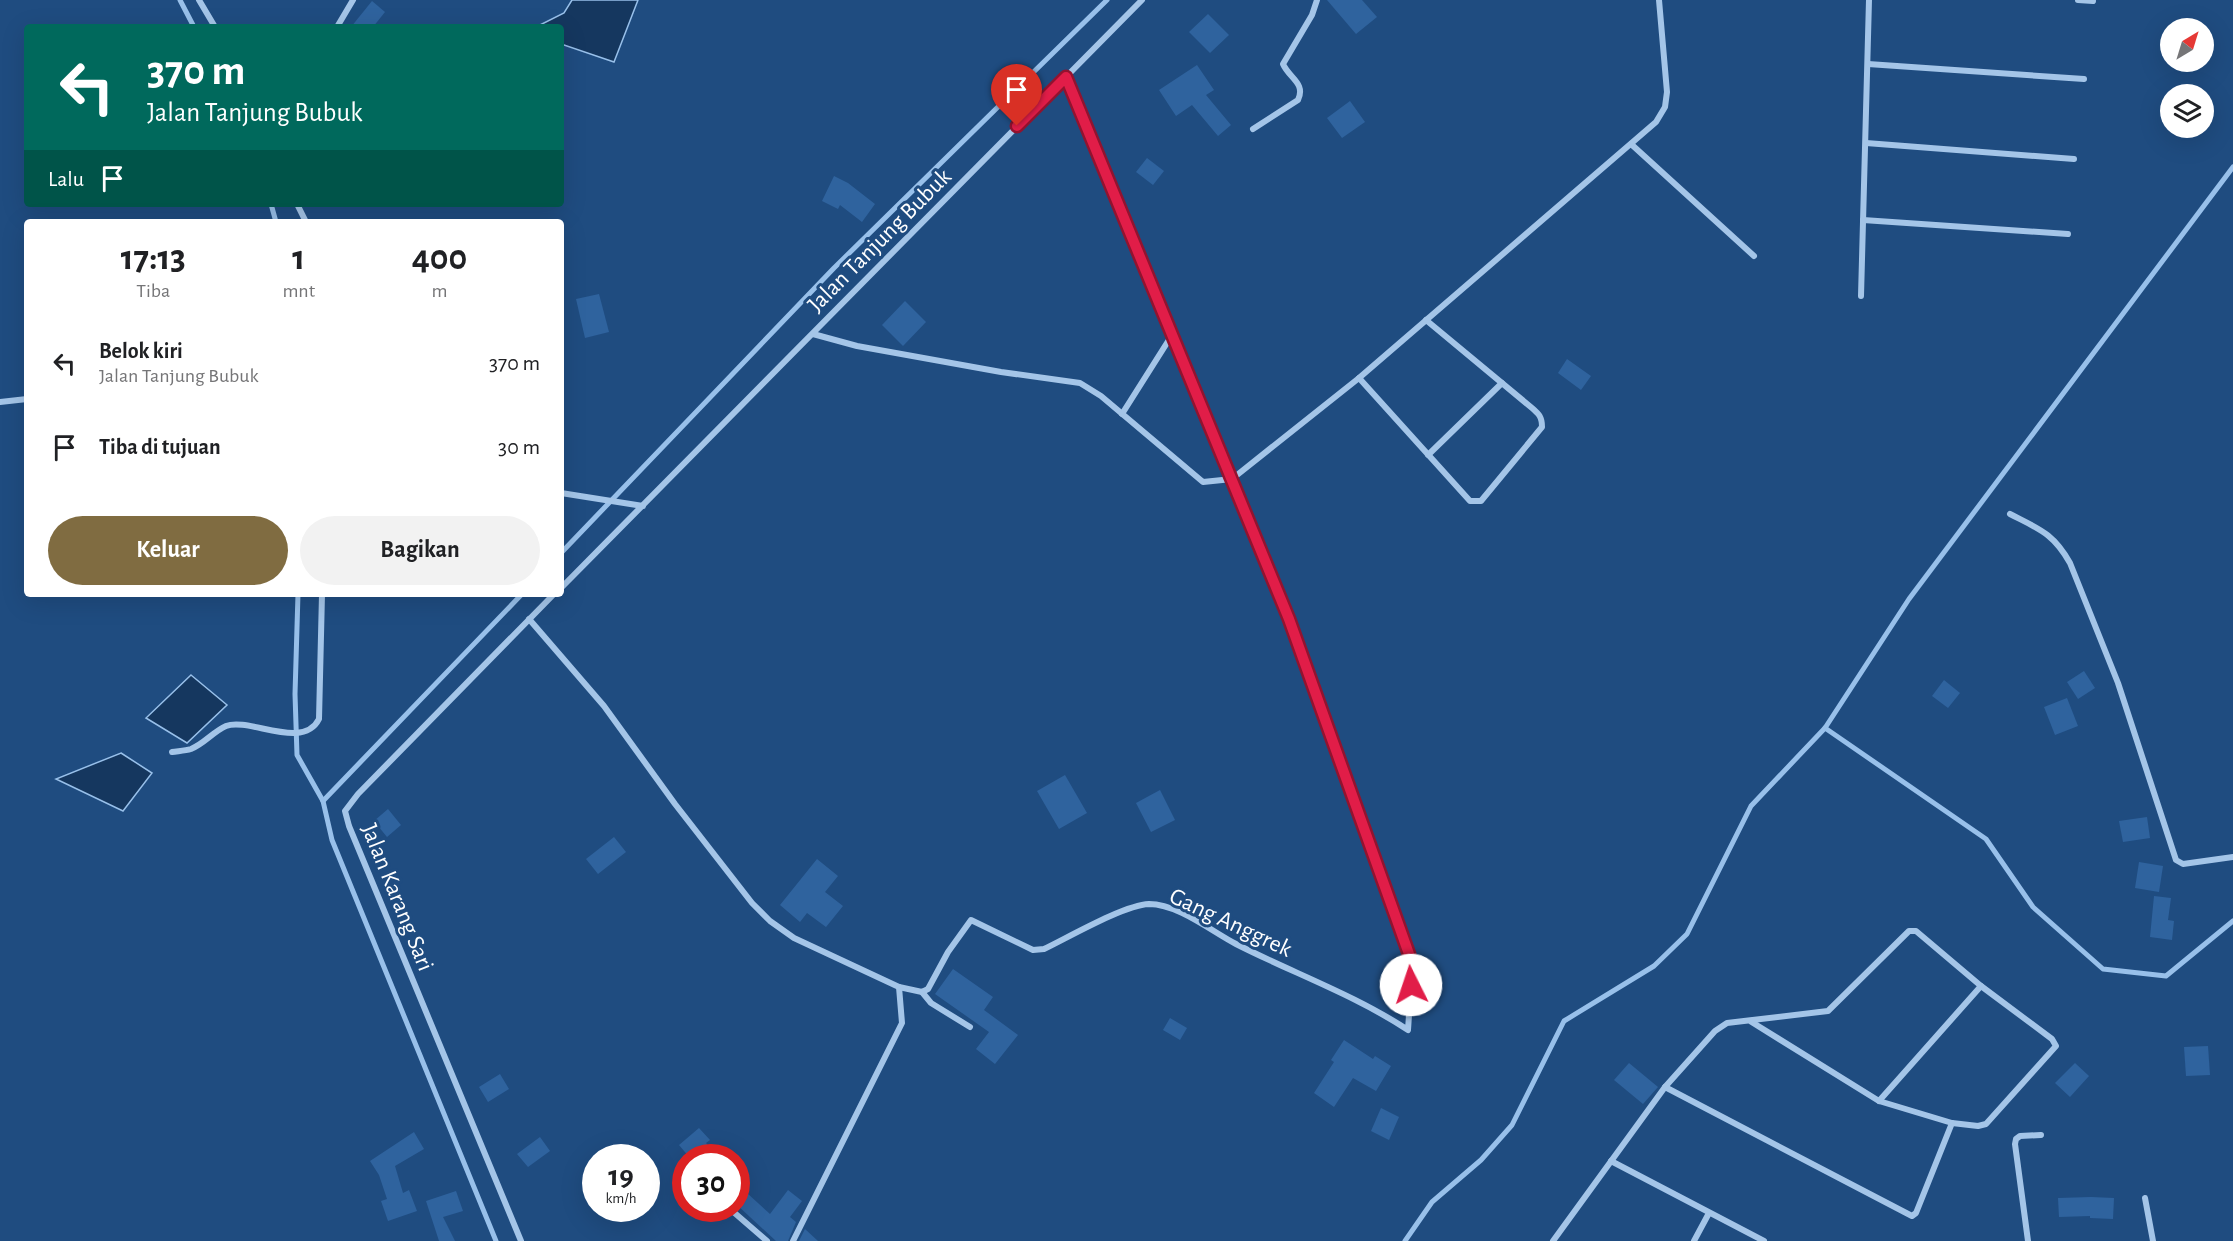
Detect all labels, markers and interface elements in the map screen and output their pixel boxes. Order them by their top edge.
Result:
north arrow [2160,18,2214,72]
map controls [2160,18,2214,138]
icon: left [48,48,126,126]
text: 370 m [147,50,245,92]
pin [991,64,1042,126]
icon: arrive [1000,73,1033,106]
button: layers [2160,84,2214,138]
text: Jalan Tanjung Bubuk [147,99,363,126]
icon: arrive [96,162,129,195]
street label: Jalan Tanjung Bubuk [803,164,956,317]
text: Lalu [48,168,84,190]
text: 17:13 [121,240,186,276]
text: 1 [292,240,305,276]
text: 400 [412,240,467,276]
text: Tiba [136,281,170,301]
text: mnt [283,281,315,301]
text: m [432,281,448,301]
text: Belok kiri [99,340,183,362]
icon: left [48,347,81,380]
text: 370 m [489,352,540,374]
text: Jalan Tanjung Bubuk [99,366,259,386]
icon: arrive [48,431,81,464]
text: Tiba di tujuan [99,436,221,458]
text: 30 m [498,436,540,458]
button: Keluar [48,516,288,585]
button: Bagikan [300,516,540,585]
street label: Jalan Karang Sari [357,820,438,974]
street label: Gang Anggrek [1166,884,1296,962]
position arrow [1379,953,1443,1017]
speed limit sign: 30 [672,1144,750,1222]
text: 19 [608,1161,634,1191]
text: km/h [606,1191,636,1206]

